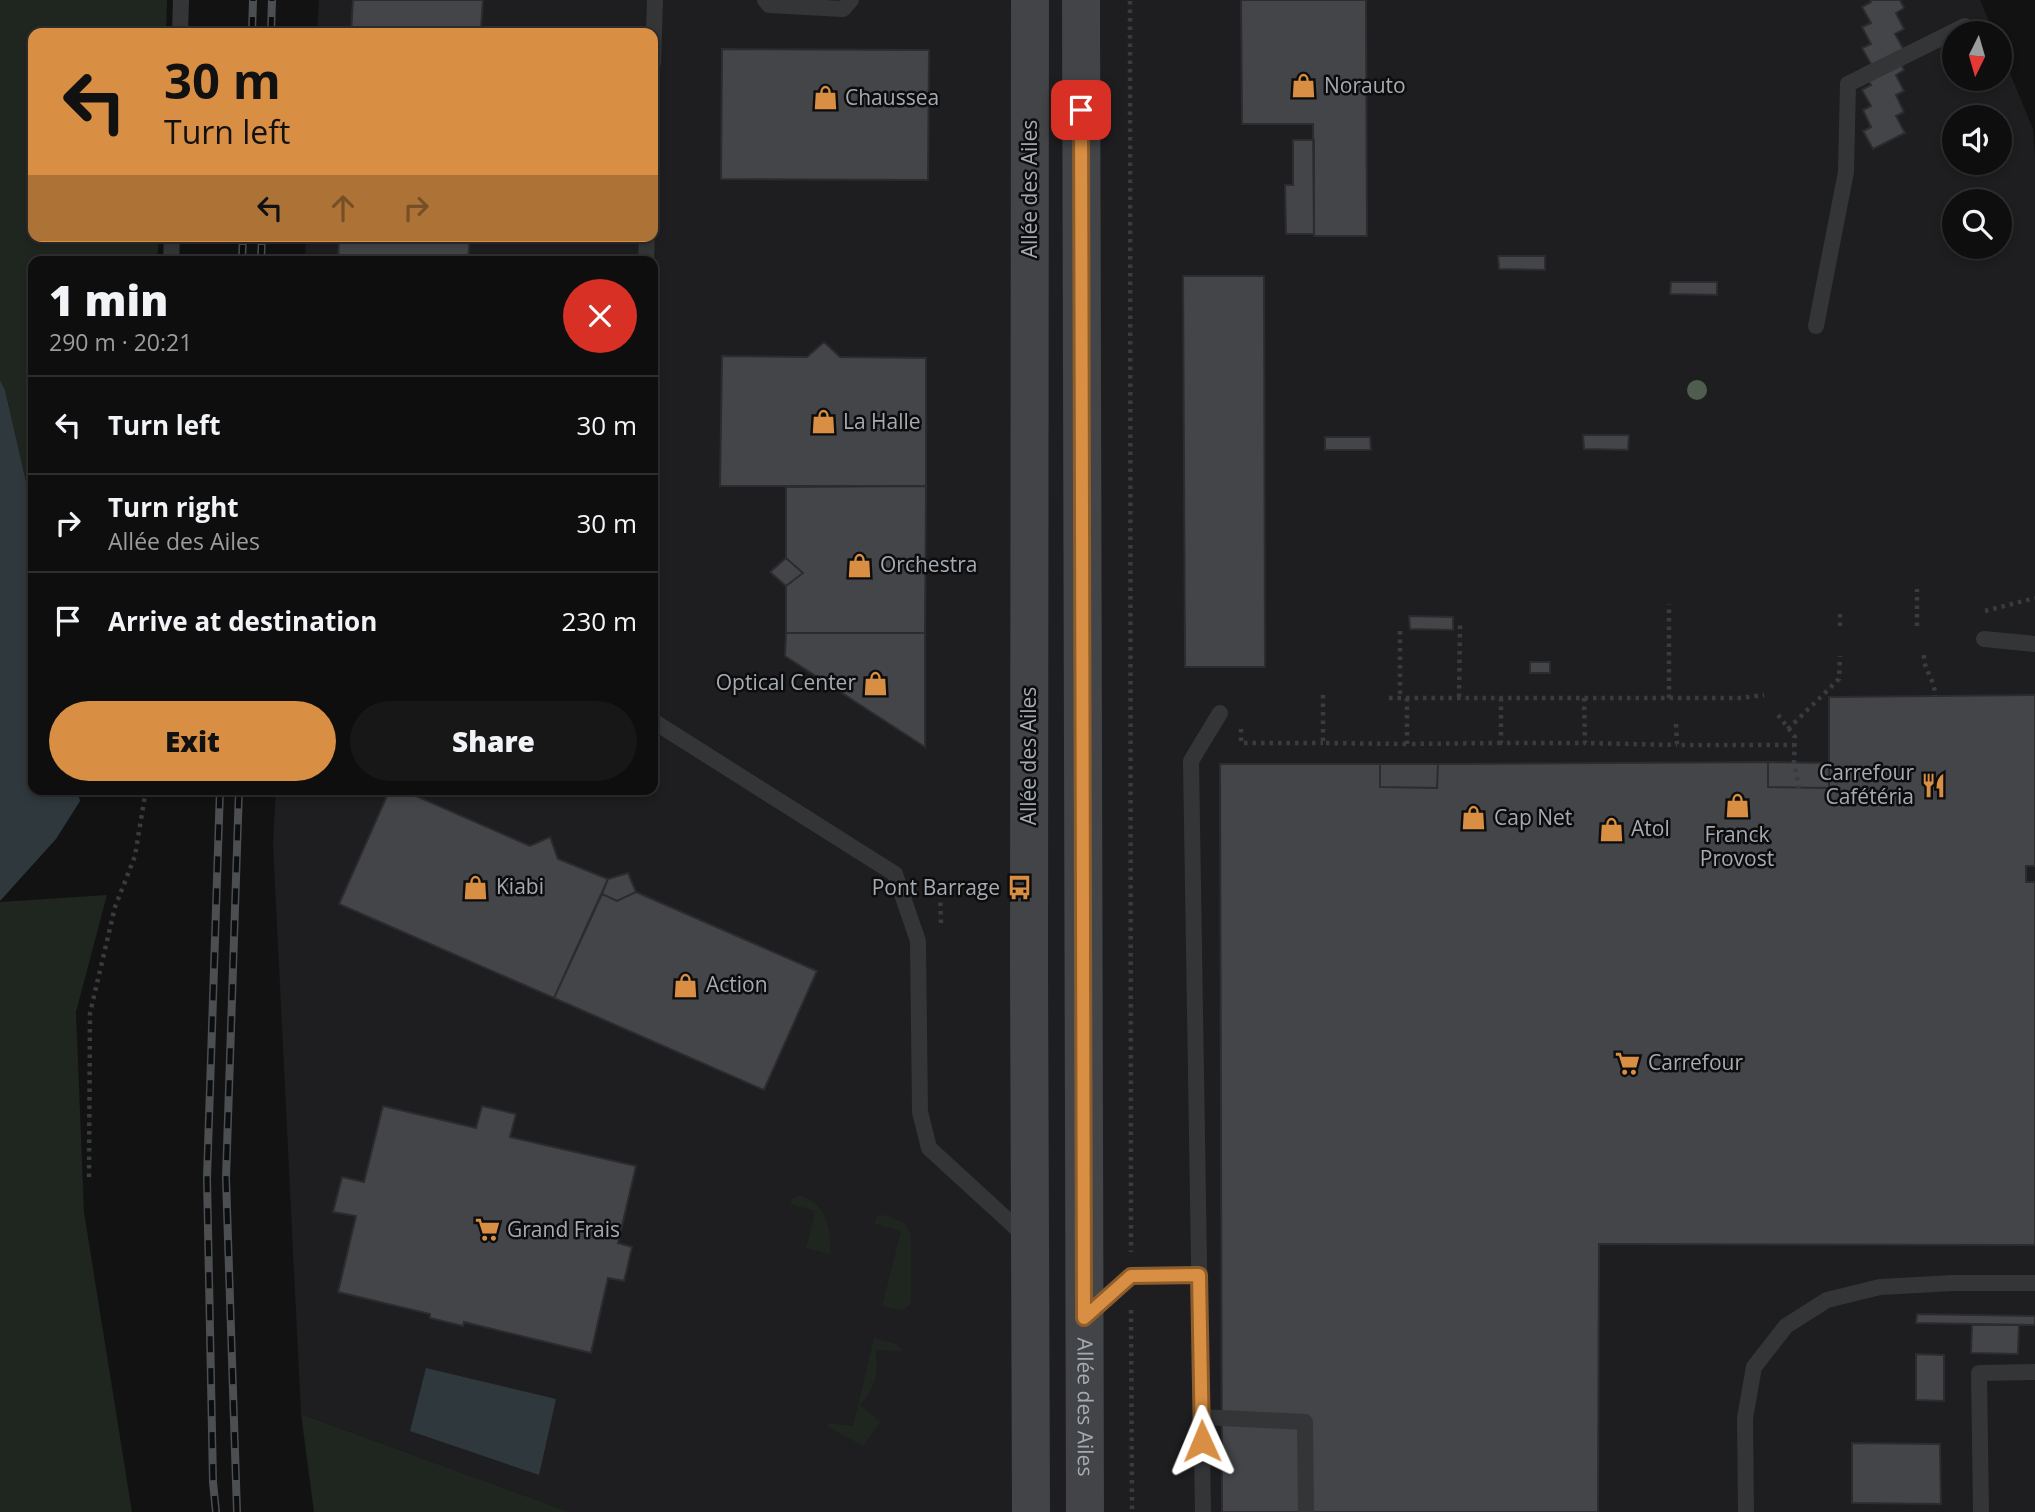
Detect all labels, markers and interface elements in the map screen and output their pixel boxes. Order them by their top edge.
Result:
north arrow [1942,21,2012,91]
map controls [1942,21,2012,259]
text: 30 m [164,47,281,113]
icon: left [49,56,140,147]
place label: Norauto [1324,71,1406,99]
shop icon: Norauto [1290,72,1318,100]
pin [1051,80,1111,140]
place label: Chaussea [845,83,939,111]
shop icon: Chaussea [811,84,839,112]
icon: arrive [1062,91,1100,129]
button: sound [1942,105,2012,175]
text: Turn left [164,110,290,153]
street label: Allée des Ailes [1015,120,1043,258]
icon: left [251,189,289,227]
icon: ahead [324,189,362,227]
icon: right [397,189,435,227]
button: search [1942,189,2012,259]
text: 1 min [49,271,168,328]
button: close [563,279,637,353]
text: 290 m · 20:21 [49,326,192,358]
icon: left [49,406,87,444]
text: Turn left [108,407,220,443]
text: 30 m [576,407,637,443]
place label: La Halle [843,407,921,435]
shop icon: La Halle [809,408,837,436]
text: Turn right [108,489,239,525]
icon: right [49,504,87,542]
text: 30 m [576,505,637,541]
text: Allée des Ailes [108,525,260,557]
place label: Orchestra [880,550,977,578]
shop icon: Orchestra [846,551,874,579]
icon: arrive [49,602,87,640]
text: Arrive at destination [108,603,377,639]
text: 230 m [562,603,637,639]
place label: Optical Center [716,668,856,696]
shop icon: Optical Center [862,669,890,697]
street label: Allée des Ailes [1014,687,1042,825]
button: Exit [49,701,336,781]
button: Share [350,701,637,781]
place label: Carrefour Cafétéria [1819,758,1914,810]
restaurant icon: Carrefour Cafétéria [1920,771,1948,799]
shop icon: Franck Provost [1723,792,1751,820]
place label: Cap Net [1494,803,1572,831]
shop icon: Cap Net [1460,804,1488,832]
place label: Atol [1631,814,1670,842]
shop icon: Atol [1597,815,1625,843]
place label: Franck Provost [1700,820,1774,872]
place label: Kiabi [496,872,544,900]
shop icon: Kiabi [462,873,490,901]
place label: Pont Barrage [872,873,1000,901]
bus stop icon: Pont Barrage [1006,874,1034,902]
place label: Action [706,970,768,998]
shop icon: Action [672,971,700,999]
place label: Carrefour [1648,1048,1743,1076]
supermarket icon: Carrefour [1614,1049,1642,1077]
place label: Grand Frais [507,1215,620,1243]
supermarket icon: Grand Frais [473,1216,501,1244]
street label: Allée des Ailes [1072,1338,1100,1476]
position arrow [1165,1404,1239,1478]

